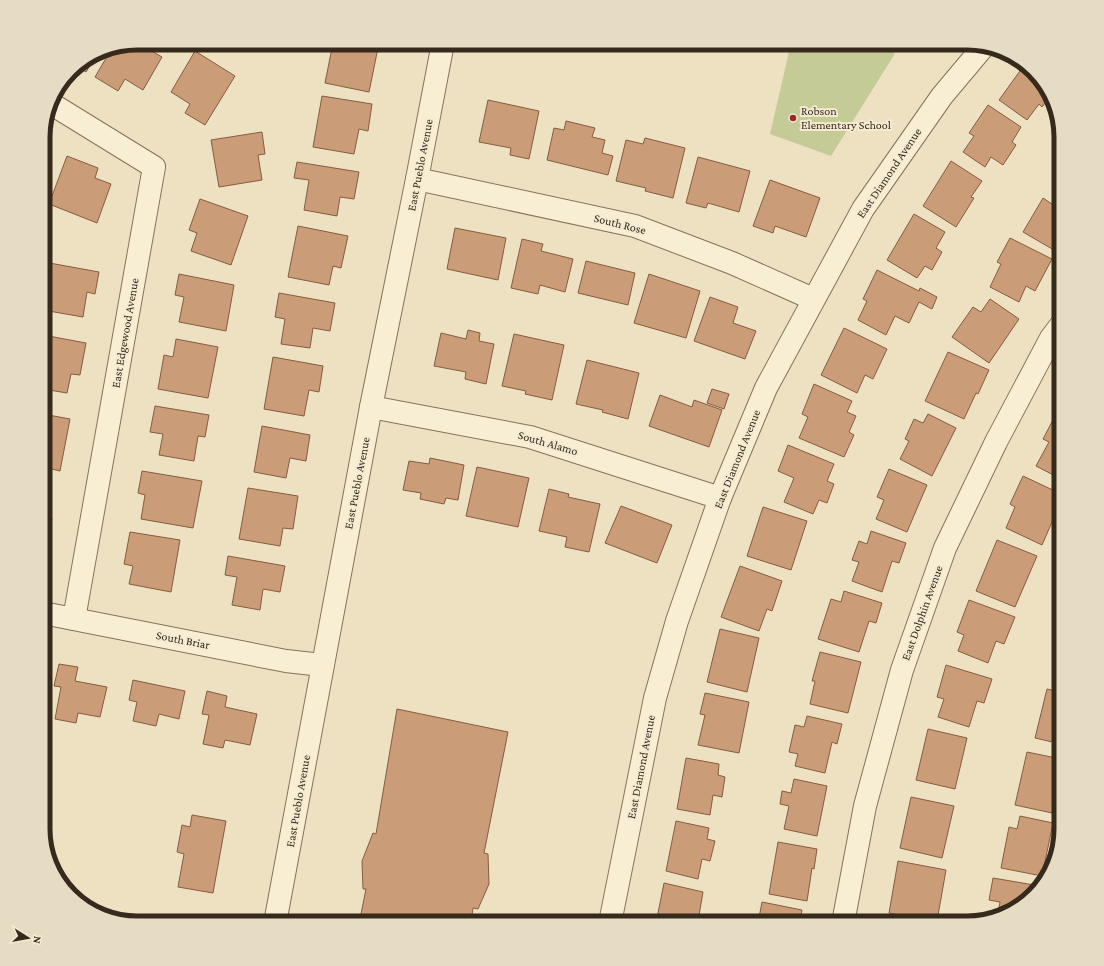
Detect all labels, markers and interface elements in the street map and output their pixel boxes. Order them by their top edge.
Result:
place label: Robson Elementary School [801,104,891,132]
marker: Robson Elementary School [788,113,798,123]
street label: East Pueblo Avenue [404,118,436,212]
street label: East Diamond Avenue [854,125,924,221]
street label: South Rose [593,211,647,237]
street label: East Edgewood Avenue [108,277,142,389]
street label: East Diamond Avenue [711,407,763,511]
street label: South Alamo [516,428,580,458]
street label: East Pueblo Avenue [341,436,373,530]
street label: East Dolphin Avenue [898,564,946,662]
street label: South Briar [155,628,212,652]
street label: East Diamond Avenue [624,714,658,820]
street label: East Pueblo Avenue [283,754,313,848]
north arrow [8,918,48,958]
text: N [31,935,44,945]

